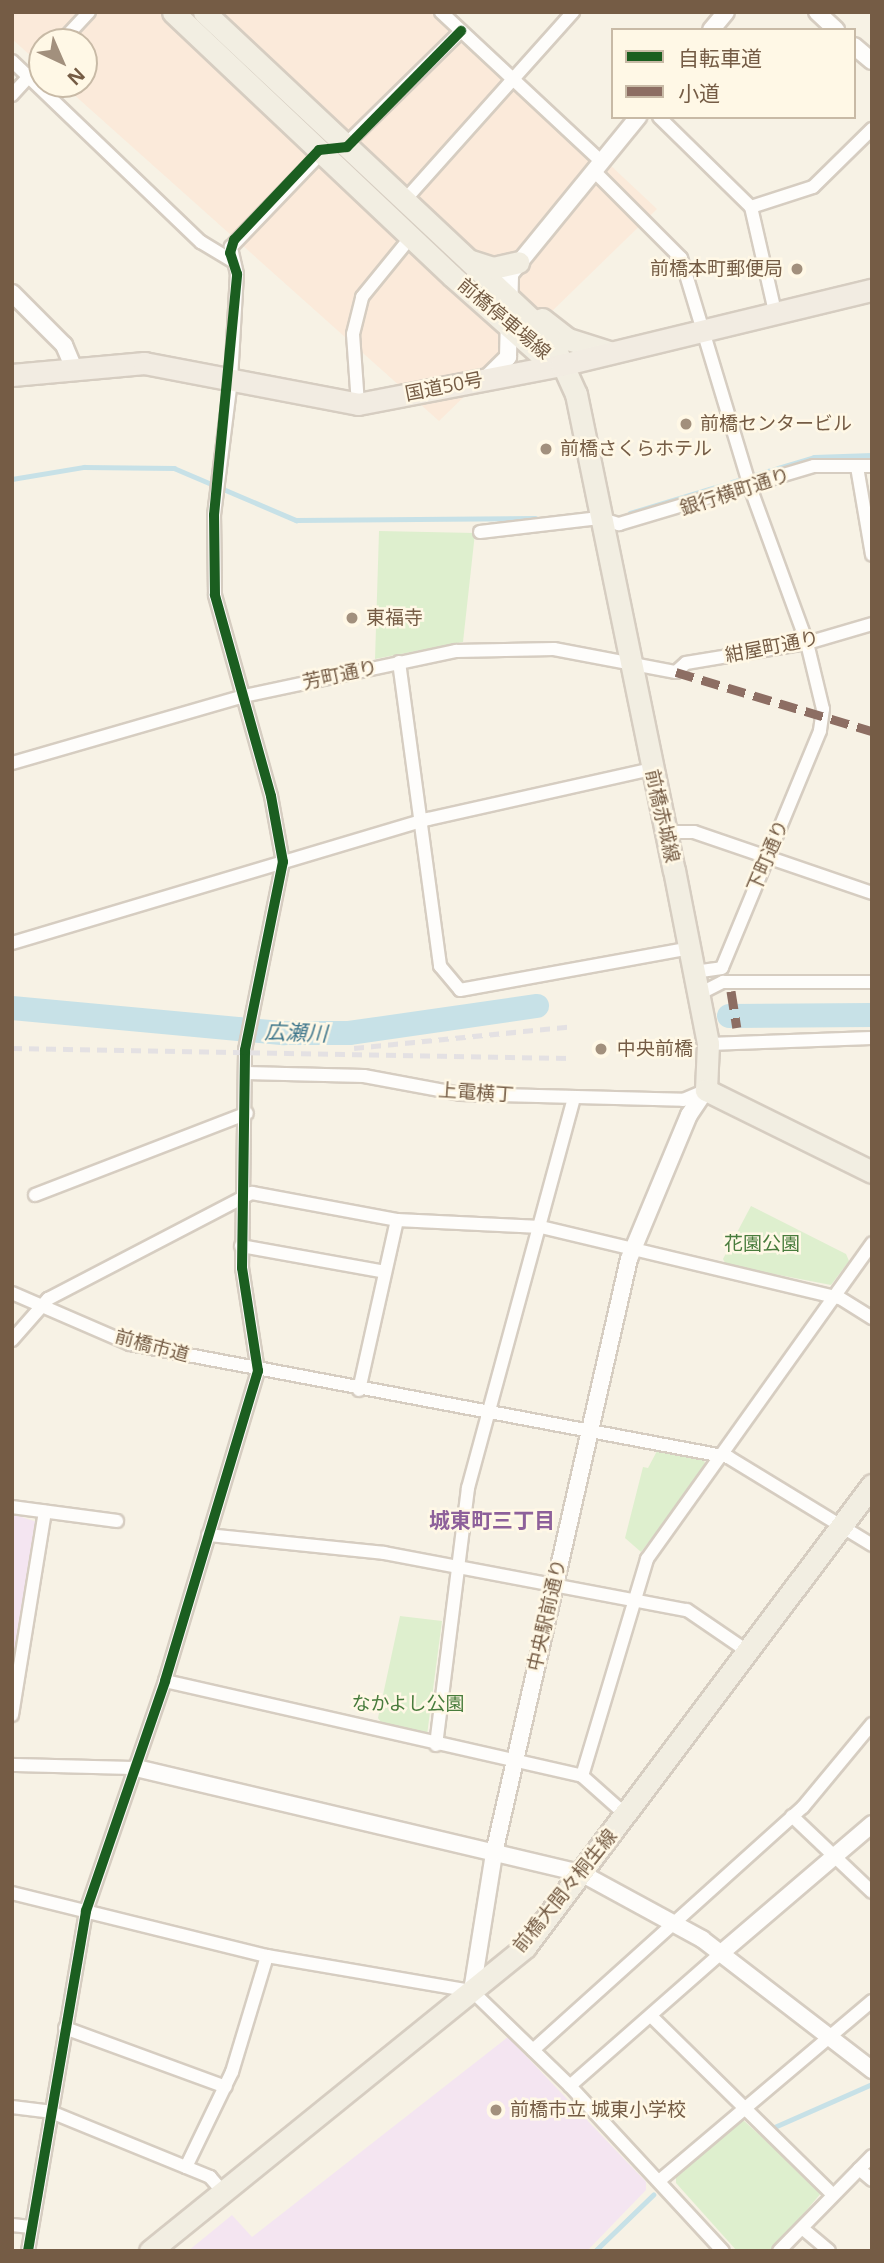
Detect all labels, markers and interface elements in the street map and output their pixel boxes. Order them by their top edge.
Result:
north arrow [28,28,98,98]
legend [611,28,856,119]
text: 自転車道 [678,44,762,72]
text: N [62,62,91,91]
text: 小道 [678,79,720,107]
place label: 前橋本町郵便局 [650,258,783,280]
marker: 前橋本町郵便局 [789,261,805,277]
street label: 前橋停車場線 [453,274,555,364]
street label: 国道50号 [403,368,485,406]
place label: 前橋センタービル [700,413,852,435]
marker: 前橋センタービル [678,416,694,432]
place label: 前橋さくらホテル [560,438,712,460]
marker: 前橋さくらホテル [538,441,554,457]
street label: 銀行横町通り [677,464,793,520]
place label: 東福寺 [366,607,423,629]
marker: 東福寺 [344,610,360,626]
street label: 紺屋町通り [723,627,821,667]
street label: 芳町通り [300,656,380,694]
street label: 前橋赤城線 [640,767,684,865]
street label: 下町通り [743,817,793,895]
water label: 広瀬川 [264,1018,328,1046]
place label: 中央前橋 [617,1038,693,1060]
marker: 中央前橋 [591,1039,611,1059]
street label: 上電横丁 [437,1079,515,1107]
park label: 花園公園 [724,1233,800,1255]
street label: 前橋市道 [112,1325,192,1367]
district label: 城東町三丁目 [429,1507,555,1533]
street label: 中央駅前通り [523,1557,571,1673]
park label: なかよし公園 [351,1693,465,1715]
street label: 前橋大間々桐生線 [508,1825,622,1957]
place label: 前橋市立 城東小学校 [510,2099,686,2121]
marker: 前橋市立 城東小学校 [488,2102,504,2118]

